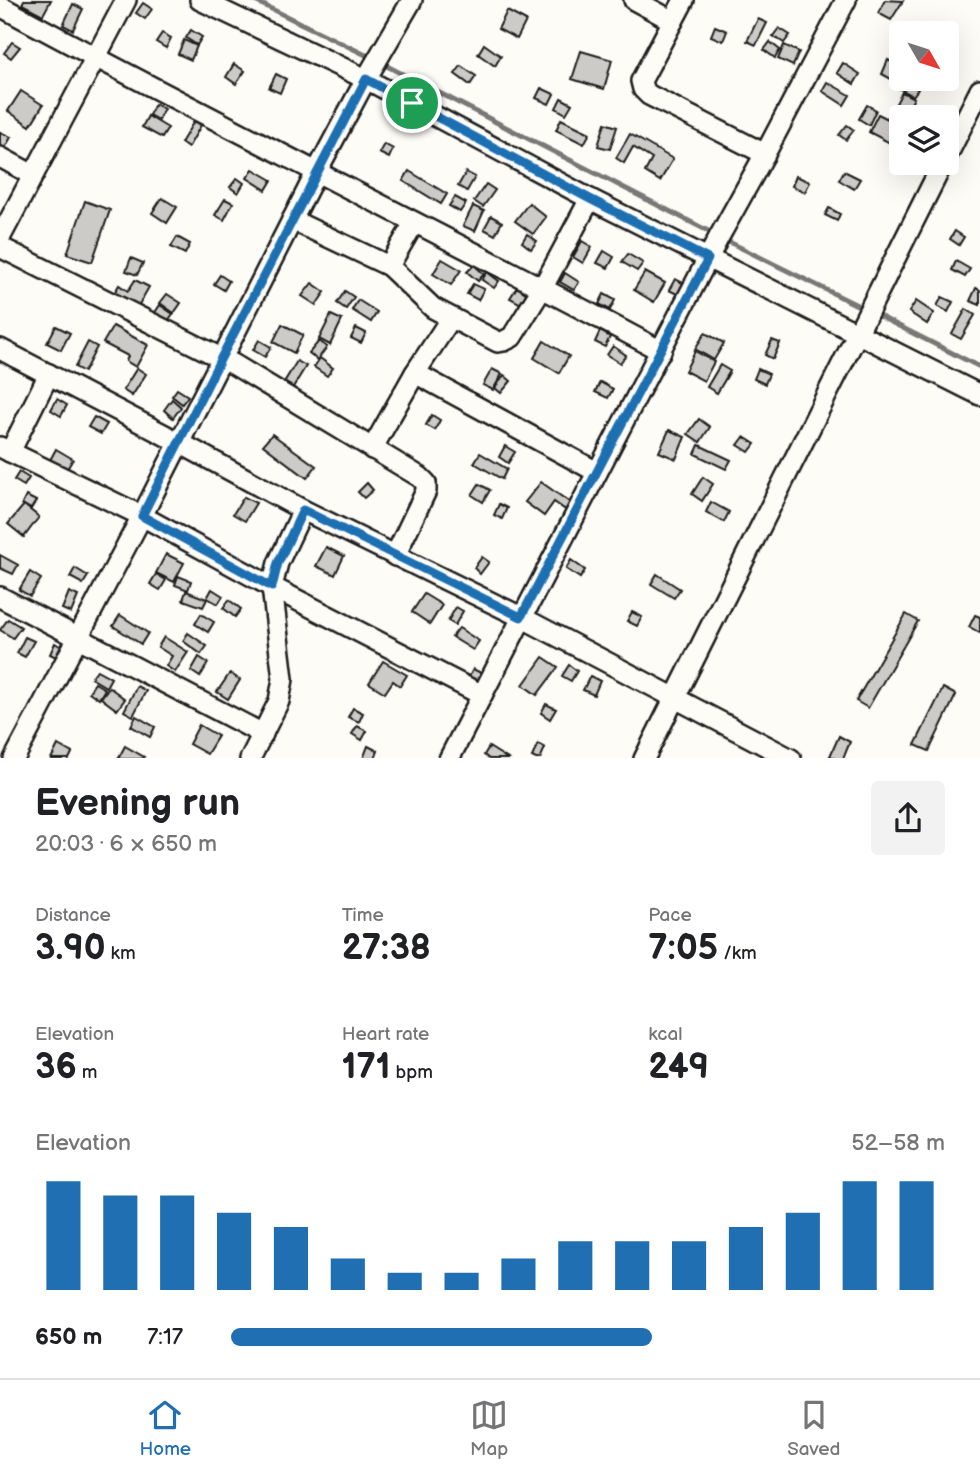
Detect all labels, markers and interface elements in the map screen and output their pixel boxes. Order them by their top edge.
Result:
north arrow [889,21,959,91]
map controls [889,21,959,175]
pin [382,73,442,133]
icon: arrive [393,84,431,122]
button: layers [889,105,959,175]
text: Evening run [35,781,240,826]
button: share [871,781,945,855]
text: 20:03 · 6 × 650 m [35,830,217,858]
text: Distance [35,904,111,927]
text: Time [342,904,384,927]
text: Pace [648,904,692,927]
text: 3.90 [35,927,105,970]
text: 27:38 [342,927,431,970]
text: 7:05 [648,927,718,970]
text: km [105,942,136,965]
text: /km [718,942,757,965]
text: Elevation [35,1023,114,1046]
text: Heart rate [342,1023,429,1046]
text: kcal [648,1023,682,1046]
text: 36 [35,1046,77,1089]
text: 171 [342,1046,390,1089]
text: 249 [648,1046,709,1089]
text: m [77,1061,98,1084]
text: bpm [390,1061,433,1084]
text: Elevation [35,1129,131,1157]
text: 52–58 m [851,1129,945,1157]
text: 650 m [35,1323,102,1351]
text: 7:17 [147,1323,183,1351]
tab: Home [139,1396,191,1461]
tab: Map [470,1396,508,1461]
tab: Saved [787,1396,841,1461]

